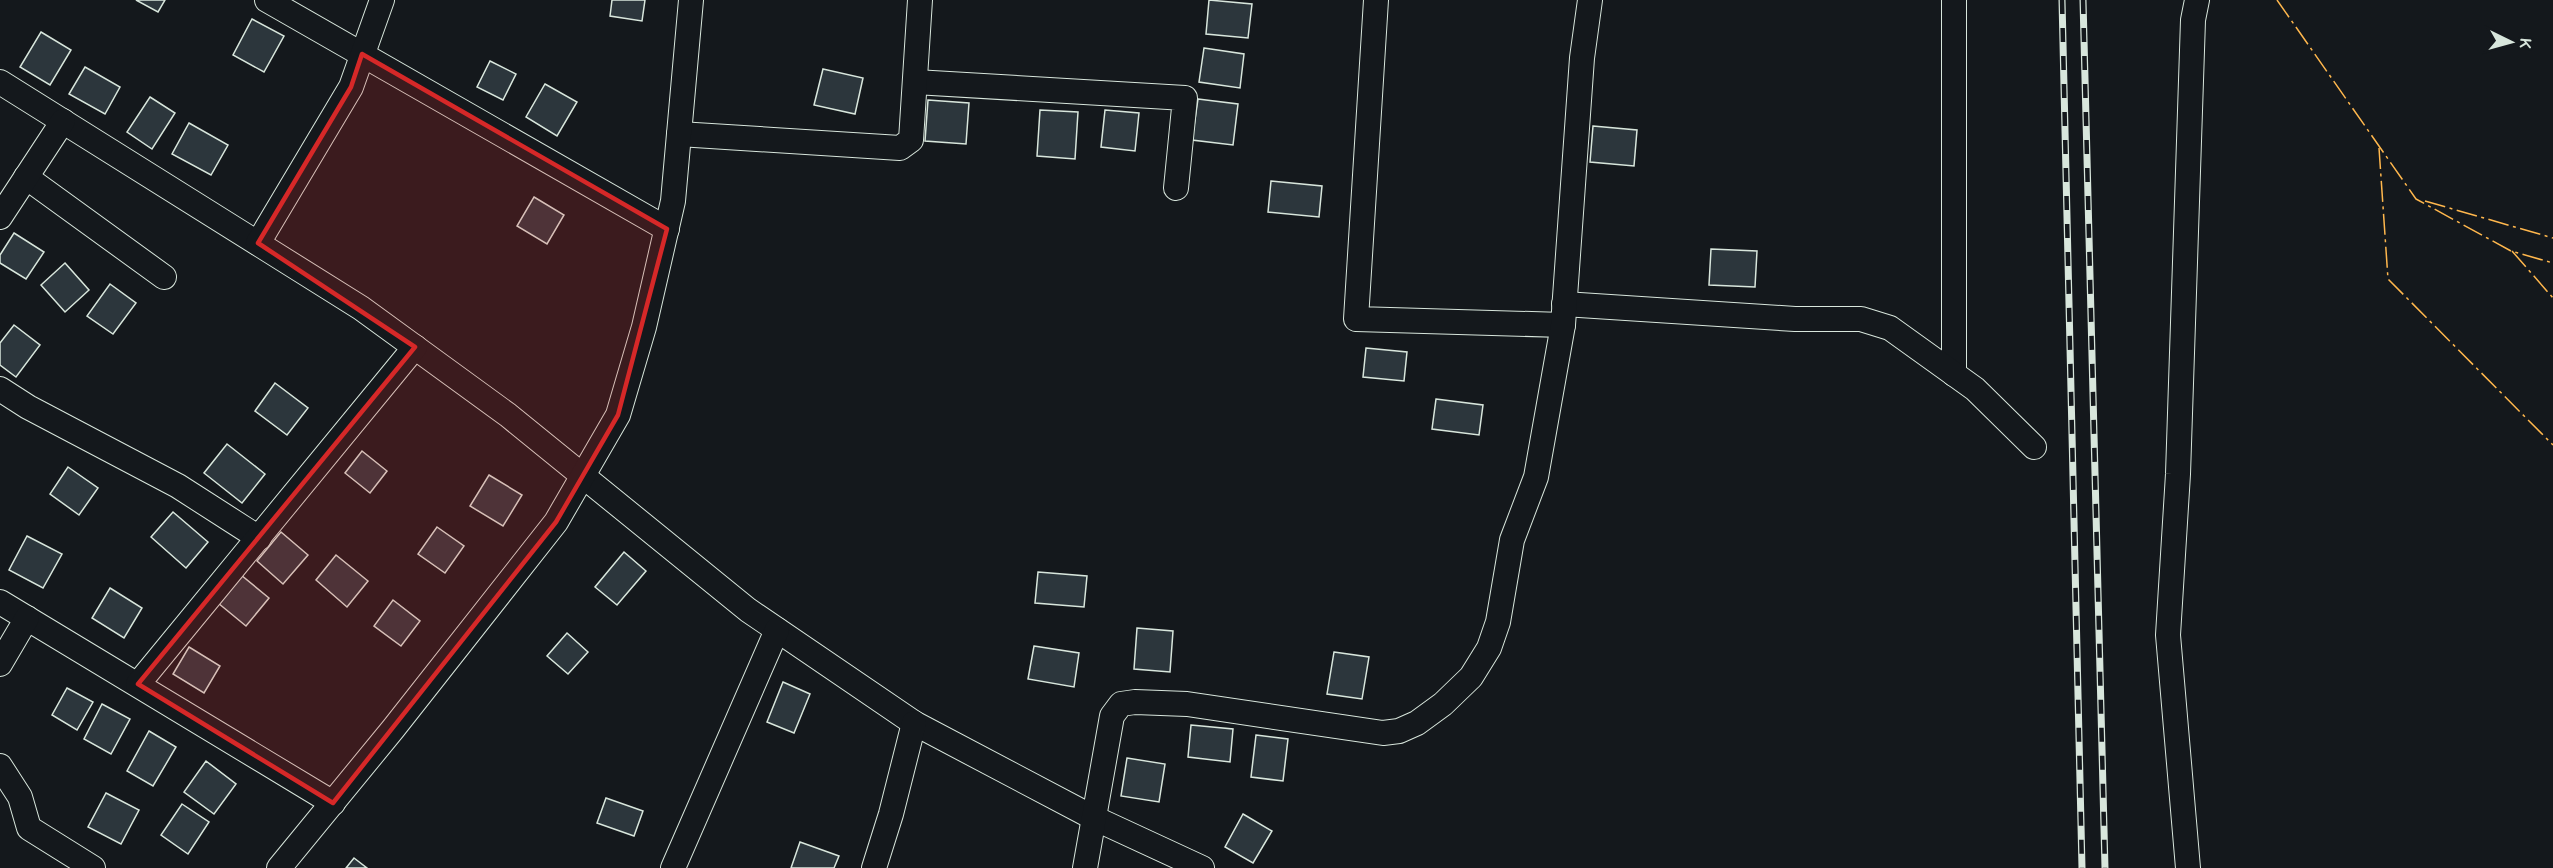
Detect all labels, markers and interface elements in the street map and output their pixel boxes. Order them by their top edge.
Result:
north arrow [2481,12,2541,72]
text: K [2516,37,2536,49]

